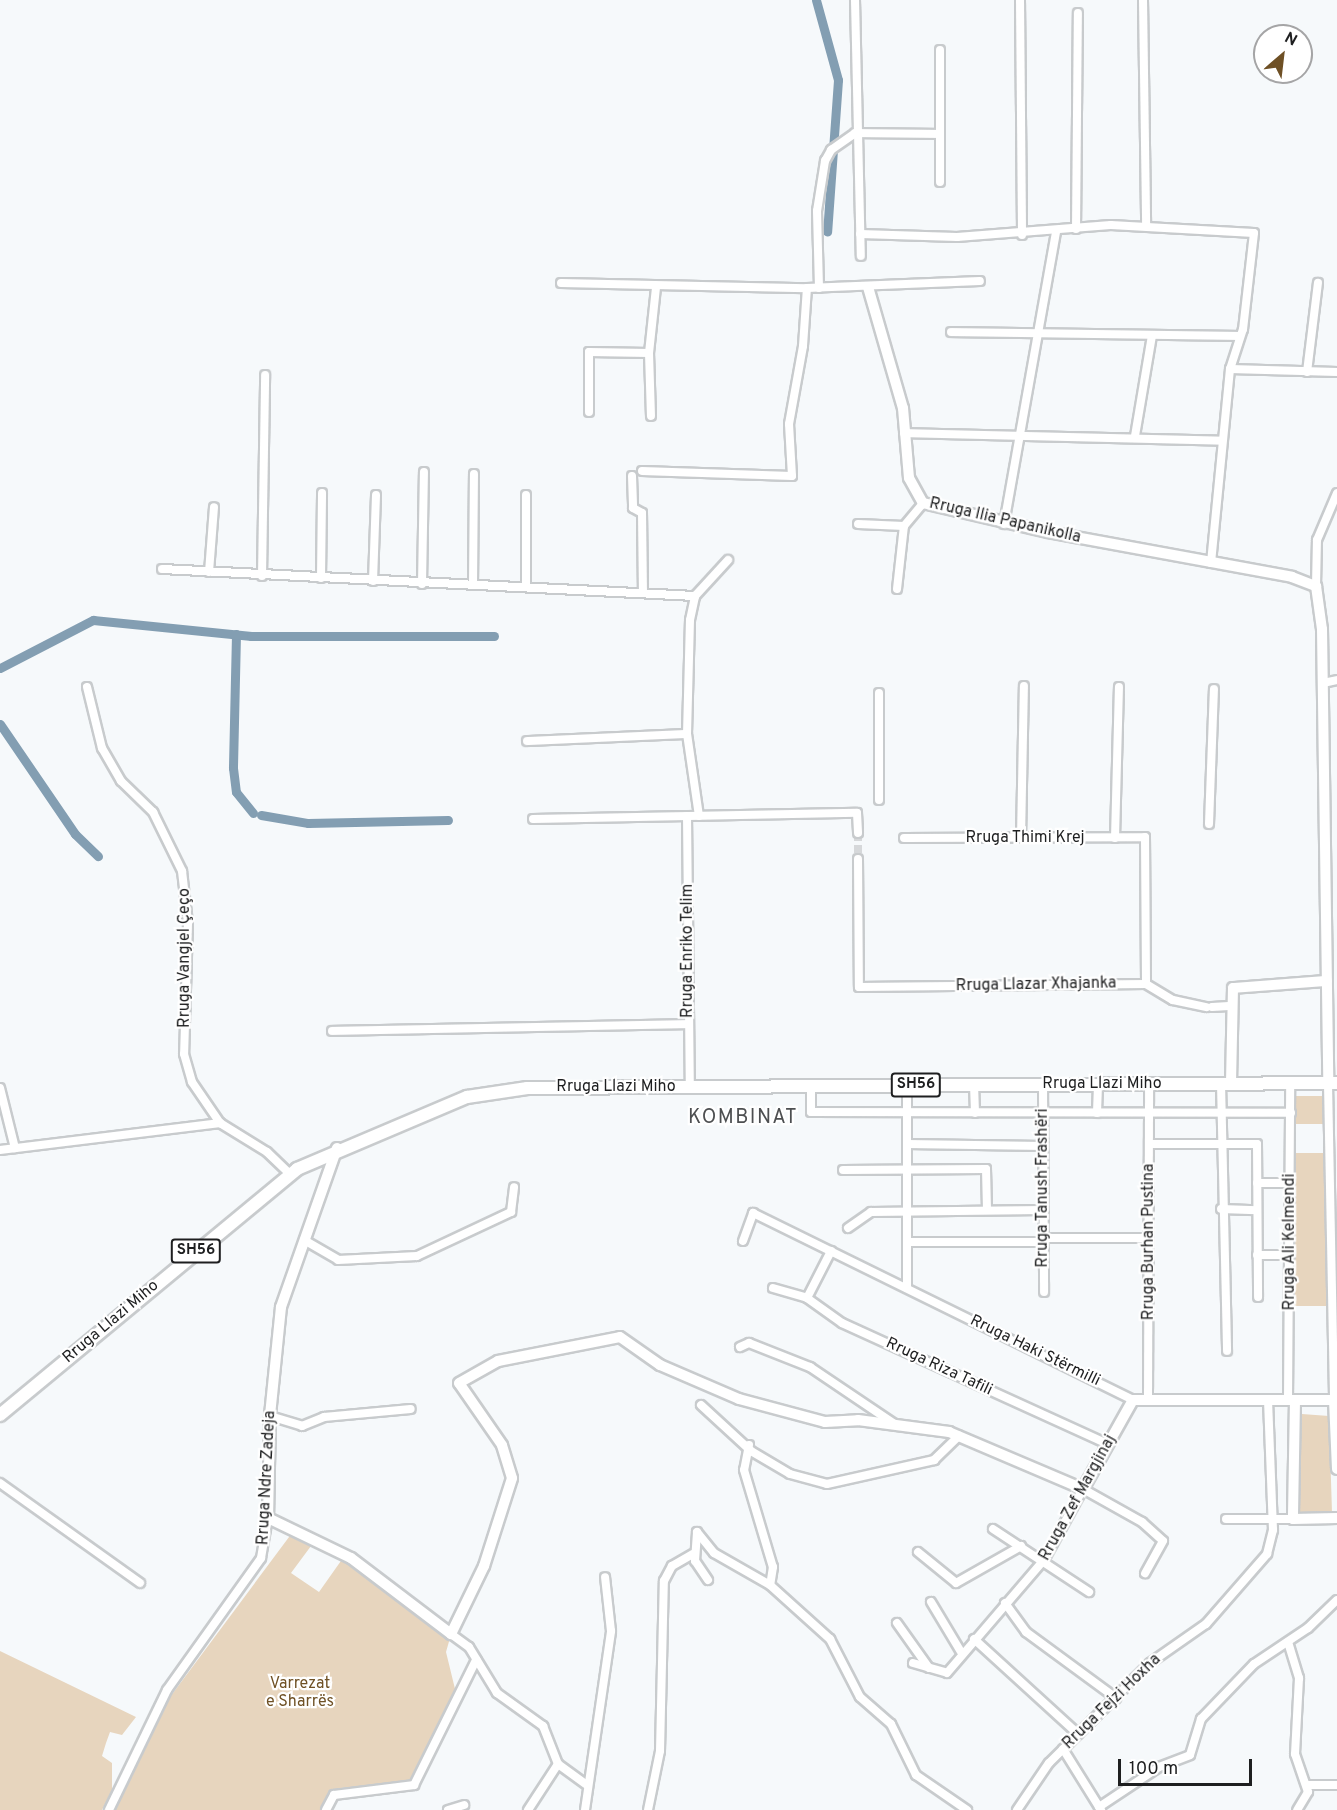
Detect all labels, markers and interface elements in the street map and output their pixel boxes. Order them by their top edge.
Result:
north arrow [1253,24,1313,84]
text: N [1281,28,1300,51]
street label: Rruga Ilia Papanikolla [927,494,1083,548]
street label: Rruga Thimi Krej [965,828,1085,848]
street label: Rruga Enriko Telim [678,884,698,1018]
street label: Rruga Vangjel Çeço [175,888,195,1028]
street label: Rruga Llazar Xhajanka [955,974,1117,996]
road number: SH56 [890,1073,942,1097]
street label: Rruga Llazi Miho [1042,1074,1162,1094]
street label: Rruga Llazi Miho [556,1077,676,1097]
district label: KOMBINAT [688,1106,798,1130]
street label: Rruga Tanush Frashëri [1033,1108,1053,1268]
street label: Rruga Burhan Pustina [1139,1164,1159,1320]
street label: Rruga Ali Kelmendi [1280,1173,1300,1311]
road number: SH56 [170,1239,222,1263]
street label: Rruga Llazi Miho [59,1276,163,1368]
street label: Rruga Haki Stërmilli [967,1311,1103,1391]
street label: Rruga Riza Tafili [882,1334,996,1400]
street label: Rruga Ndre Zadeja [254,1410,280,1546]
street label: Rruga Zef Margjinaj [1035,1432,1121,1564]
street label: Rruga Fejzi Hoxha [1059,1650,1165,1754]
park label: Varrezat e Sharrës [266,1674,334,1712]
scale bar [1121,1747,1254,1785]
text: 100 m [1129,1758,1178,1781]

